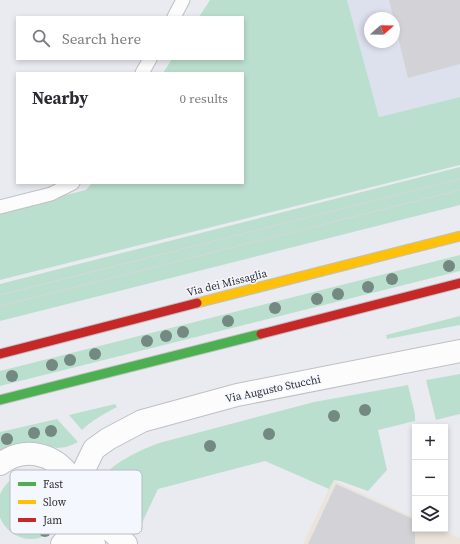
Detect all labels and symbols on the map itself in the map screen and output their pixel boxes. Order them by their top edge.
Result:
north arrow [364,12,400,48]
street label: Via dei Missaglia [185,266,269,300]
street label: Via Augusto Stucchi [224,372,322,406]
legend [10,470,142,534]
text: Fast [43,477,63,492]
text: Slow [43,495,67,510]
text: Jam [42,513,62,528]

